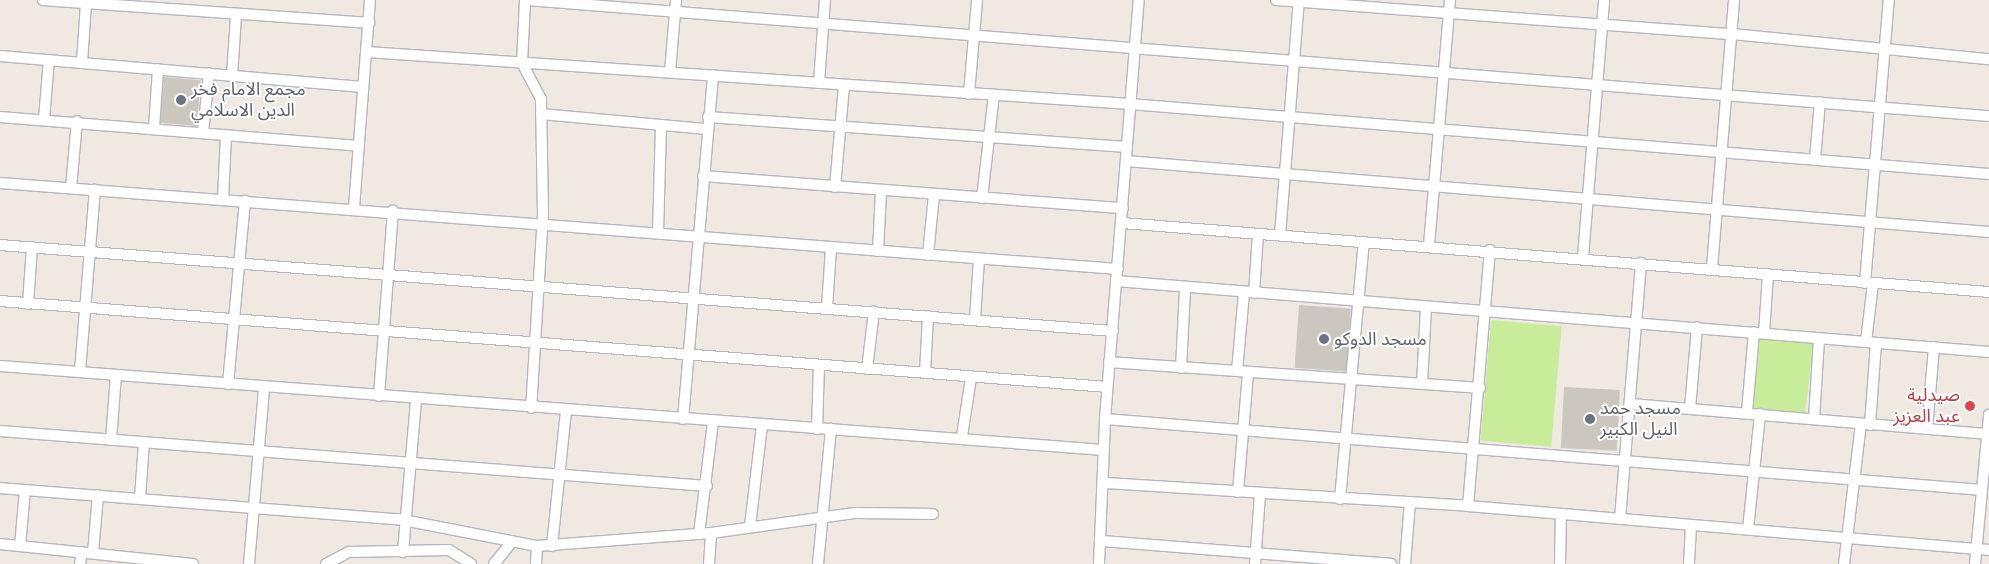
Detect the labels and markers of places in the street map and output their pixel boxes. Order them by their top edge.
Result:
place label: مجمع الامام فخر الدين الاسلامي [191,79,306,122]
marker: مجمع الامام فخر الدين الاسلامي [175,94,187,106]
place label: مسجد الدوكو [1334,328,1427,350]
marker: مسجد الدوكو [1318,333,1330,345]
place label: صيدلية عبد العزيز [1893,385,1960,428]
place label: مسجد حمد النيل الكبير [1600,398,1681,440]
marker: صيدلية عبد العزيز [1964,400,1976,412]
marker: مسجد حمد النيل الكبير [1584,413,1596,425]

